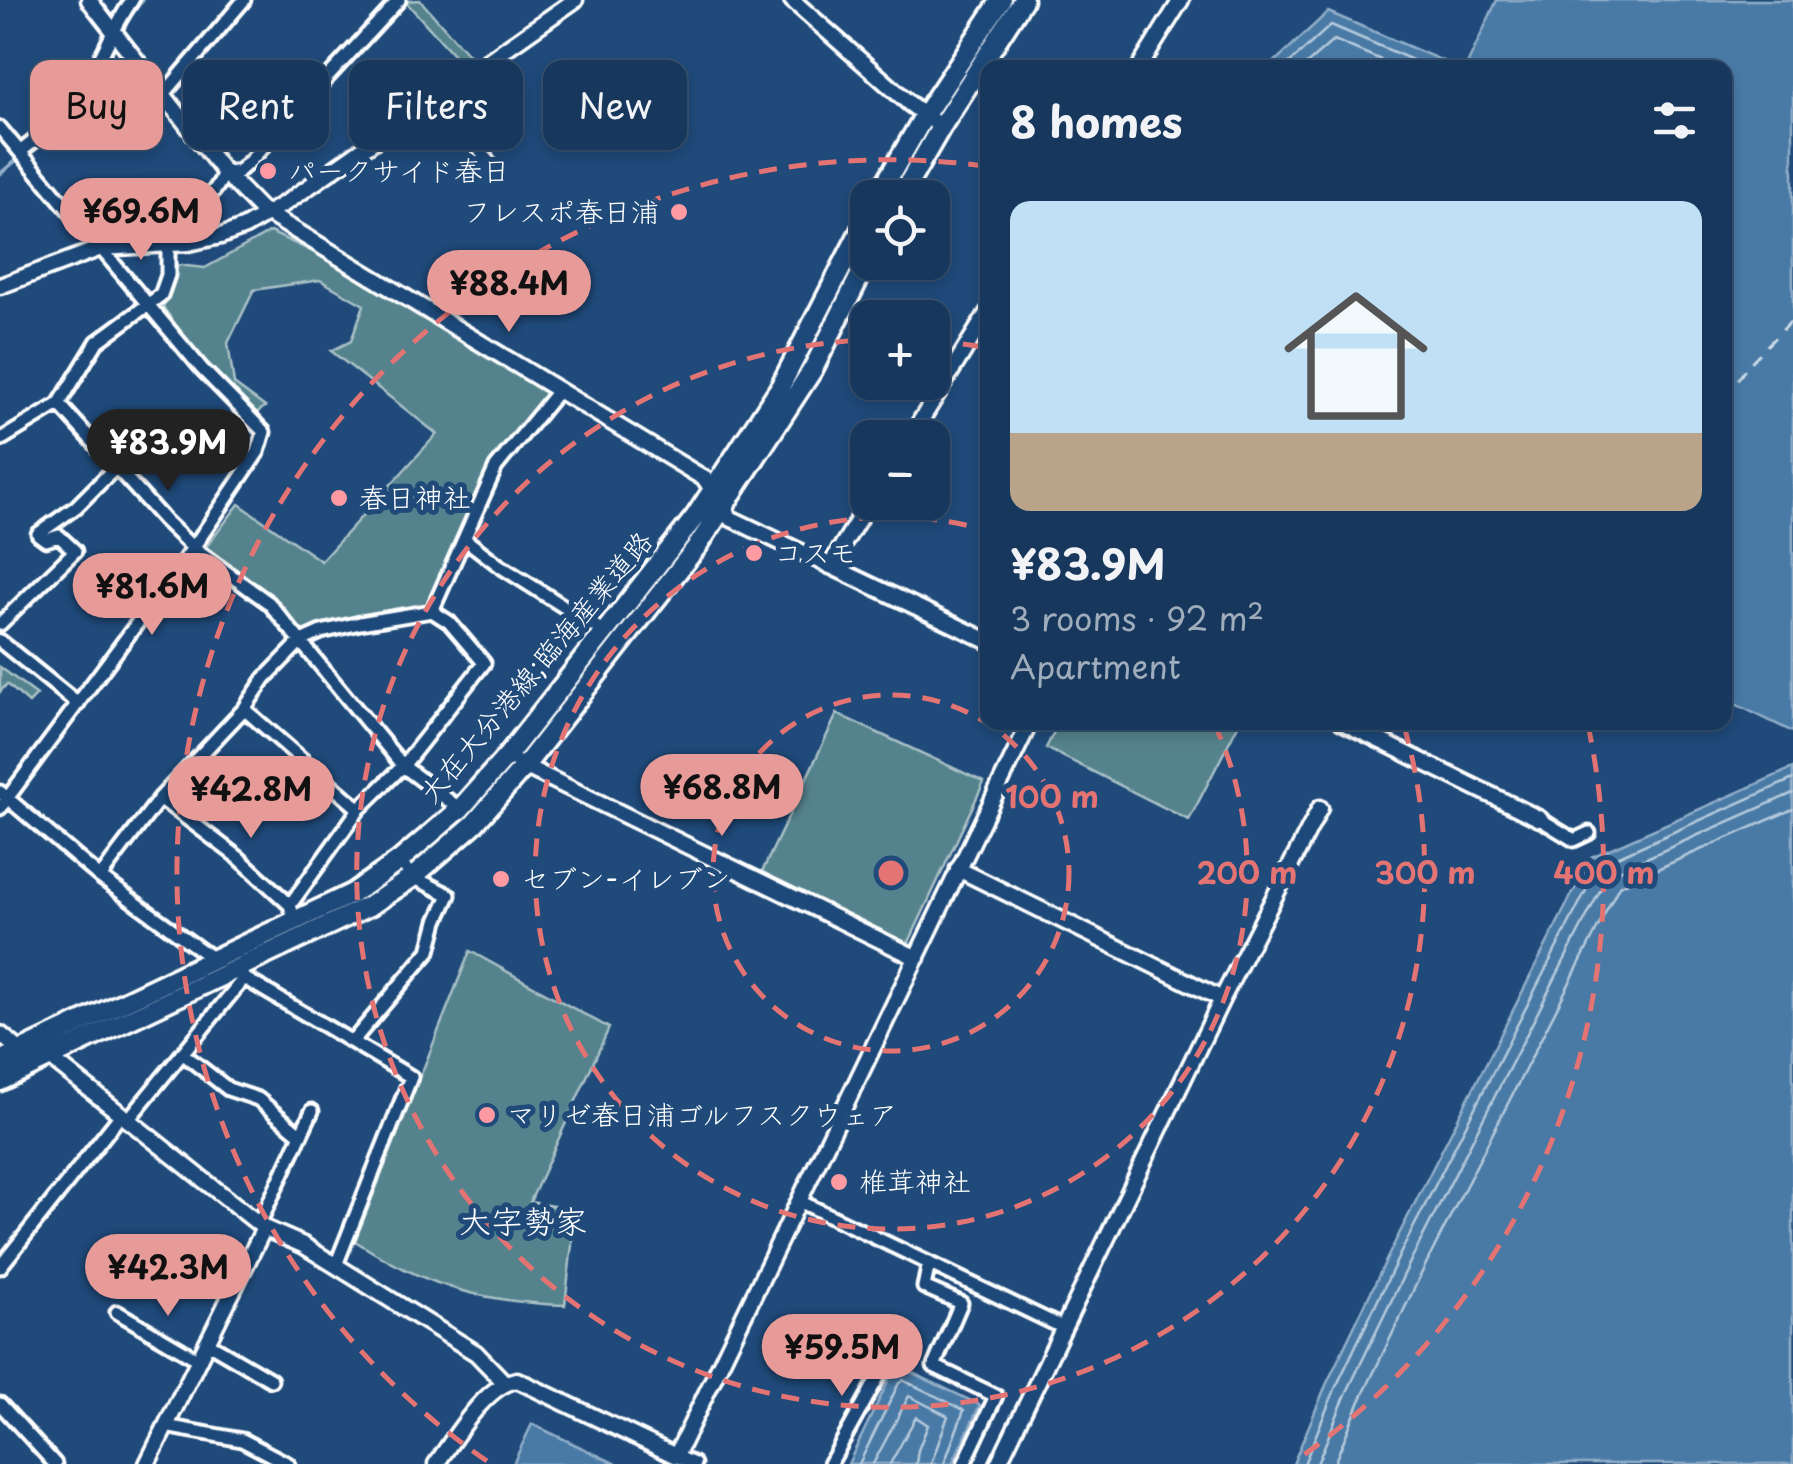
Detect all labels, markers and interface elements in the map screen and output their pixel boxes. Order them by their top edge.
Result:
chip: Buy [30,60,163,150]
chip: Rent [183,60,329,150]
chip: Filters [349,60,523,150]
chip: New [543,60,687,150]
text: 8 homes [1010,89,1183,152]
icon: filters [1647,93,1702,148]
place label: パークサイド春日 [288,148,510,191]
marker: パークサイド春日 [257,160,279,182]
pin: ¥69.6M [60,178,222,263]
map controls [850,180,950,520]
button: locate [850,180,950,280]
text: ¥69.6M [82,186,200,234]
place label: フレスポ春日浦 [463,189,659,232]
marker: フレスポ春日浦 [668,201,690,223]
pin: ¥88.4M [428,250,590,335]
text: ¥88.4M [449,258,569,306]
icon: home [1266,266,1446,446]
button: + [850,300,950,400]
pin: ¥83.9M [87,409,249,494]
text: ¥83.9M [109,417,227,465]
button: − [850,420,950,520]
place label: 春日神社 [359,475,471,518]
marker: 春日神社 [328,487,350,509]
street label: 大在大分港線;臨海産業道路 [408,520,662,812]
place label: コスモ [774,530,857,573]
text: ¥83.9M [1010,531,1166,594]
marker: コスモ [743,542,765,564]
pin: ¥81.6M [71,553,233,638]
text: ¥81.6M [95,561,209,609]
text: 3 rooms · 92 m² [1010,594,1264,642]
text: Apartment [1010,642,1181,690]
pin: ¥68.8M [641,754,803,839]
pin: ¥42.8M [170,756,332,841]
text: ¥68.8M [662,762,782,810]
text: ¥42.8M [190,764,312,812]
text: 100 m [1005,773,1099,818]
text: 200 m [1197,849,1297,894]
text: 300 m [1374,849,1476,894]
text: 400 m [1553,849,1655,894]
centre of rings [873,855,909,891]
place label: セブン-イレブン [521,856,731,899]
marker: セブン-イレブン [490,868,512,890]
place label: マリゼ春日浦ゴルフスクウェア [507,1092,897,1135]
marker: マリゼ春日浦ゴルフスクウェア [476,1104,498,1126]
place label: 椎茸神社 [859,1159,971,1202]
marker: 椎茸神社 [828,1171,850,1193]
district label: 大字勢家 [459,1196,587,1244]
pin: ¥42.3M [87,1234,249,1319]
text: ¥42.3M [107,1242,229,1290]
pin: ¥59.5M [761,1314,923,1399]
text: ¥59.5M [784,1322,900,1370]

